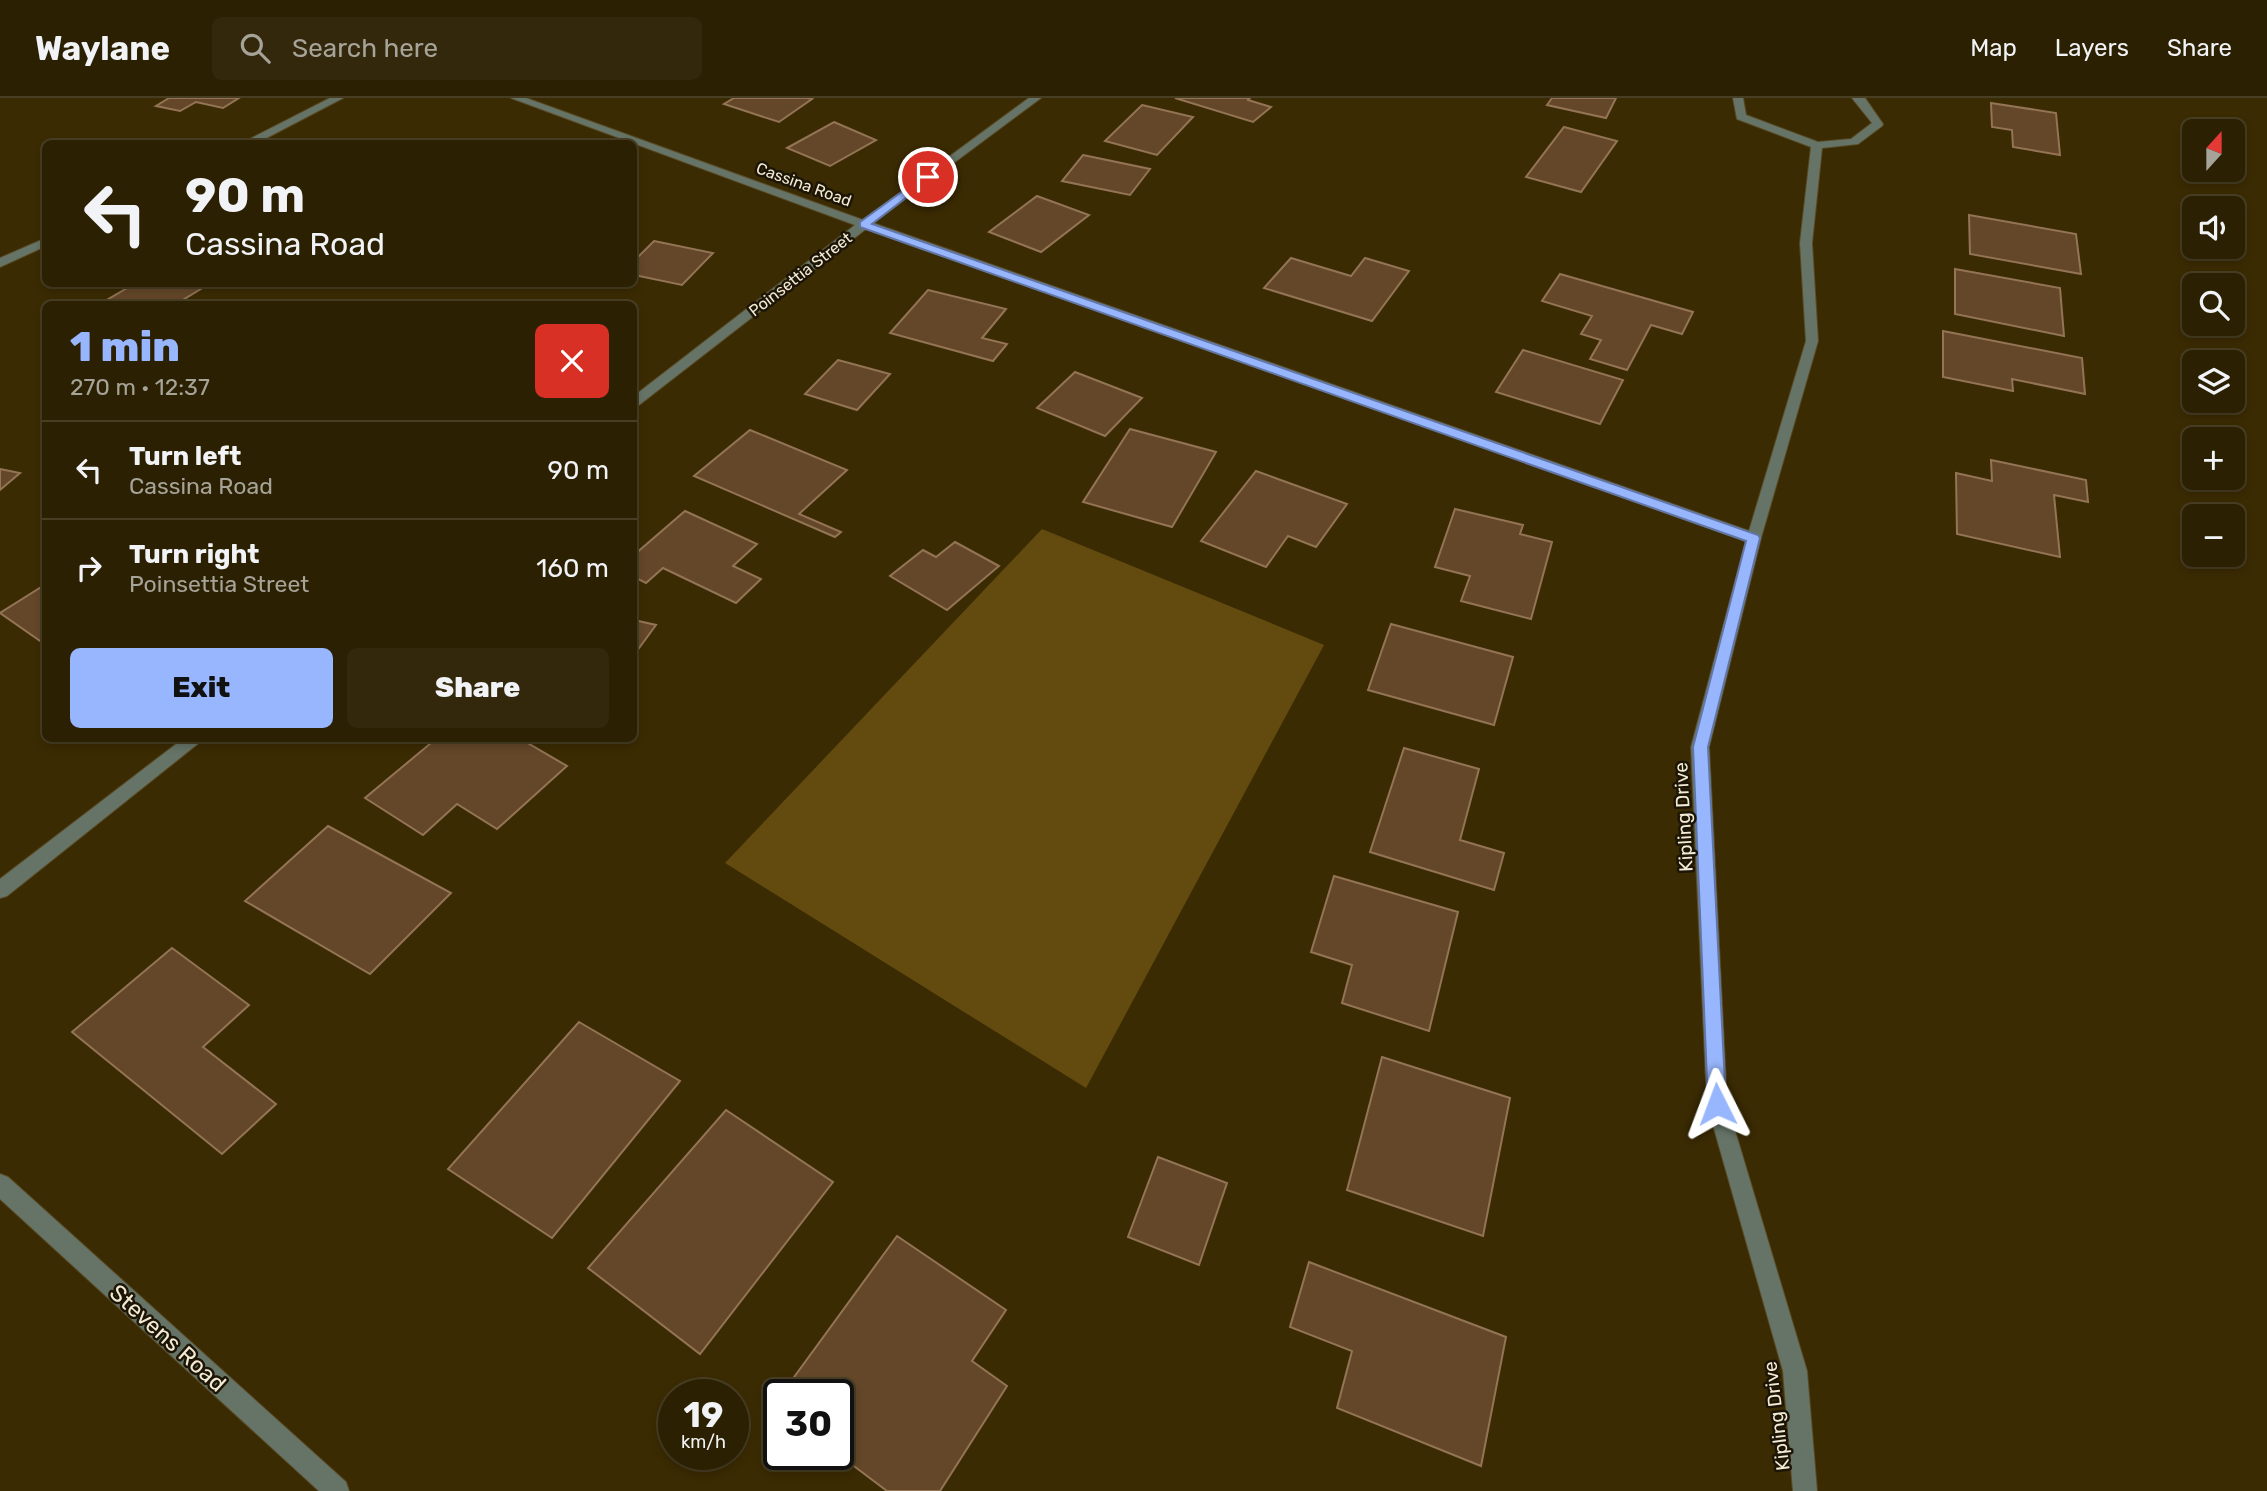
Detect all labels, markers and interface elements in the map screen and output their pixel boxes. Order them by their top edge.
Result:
search box [212,17,702,80]
text: Waylane [35,29,170,68]
icon: search [236,29,274,67]
text: Search here [292,33,438,64]
text: Map [1970,34,2017,62]
text: Layers [2055,34,2129,62]
text: Share [2167,34,2232,62]
north arrow [2182,119,2245,182]
map controls [2182,119,2245,567]
pin [898,147,958,207]
street label: Cassina Road [754,158,854,211]
icon: arrive [909,158,947,196]
text: 90 m [185,166,305,224]
icon: left [70,168,161,259]
button: sound [2182,196,2245,259]
text: Cassina Road [185,225,385,263]
street label: Poinsettia Street [745,228,856,320]
button: search [2182,273,2245,336]
text: 1 min [70,322,180,372]
button: close [535,324,609,398]
button: layers [2182,350,2245,413]
text: 270 m · 12:37 [70,373,210,401]
button: + [2182,427,2245,490]
text: Turn left [129,441,241,472]
icon: left [70,451,108,489]
text: 90 m [548,455,609,486]
text: Cassina Road [129,472,273,500]
button: − [2182,504,2245,567]
text: Turn right [129,539,259,570]
icon: right [70,549,108,587]
text: 160 m [536,553,609,584]
text: Poinsettia Street [129,570,309,598]
button: Exit [70,648,333,728]
button: Share [347,648,609,728]
street label: Kipling Drive [1669,762,1698,872]
position arrow [1680,1067,1754,1141]
street label: Stevens Road [104,1278,232,1398]
street label: Kipling Drive [1758,1360,1795,1472]
speed limit sign: 30 [763,1379,854,1470]
text: 19 [684,1394,723,1436]
text: km/h [681,1431,726,1453]

